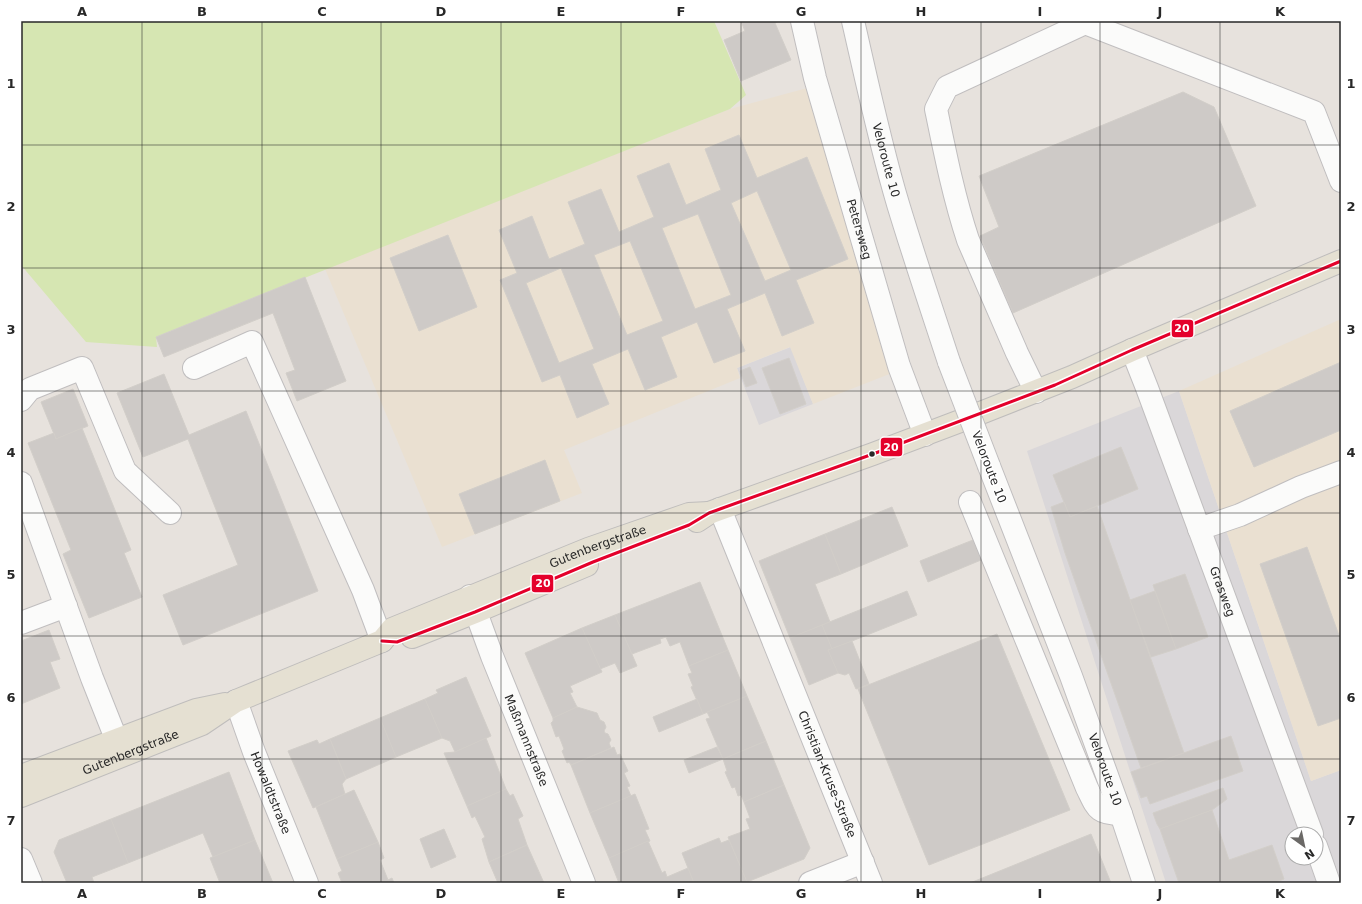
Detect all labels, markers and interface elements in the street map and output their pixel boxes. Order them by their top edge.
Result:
text: A [77,4,87,19]
text: B [197,4,207,19]
text: C [317,4,327,19]
text: D [436,4,447,19]
text: E [557,4,565,19]
text: F [677,4,685,19]
text: G [796,4,806,19]
text: H [916,4,926,19]
text: I [1038,4,1042,19]
text: J [1157,4,1162,19]
text: K [1275,4,1286,19]
text: 1 [6,76,16,91]
text: 1 [1346,76,1356,91]
street label: Veloroute 10 [870,122,903,199]
street label: Petersweg [844,197,875,261]
text: 2 [6,199,16,214]
text: 2 [1346,199,1356,214]
line badge: 20 [1171,319,1194,338]
text: 3 [6,322,16,337]
text: 20 [1174,322,1190,335]
text: 3 [1346,322,1356,337]
street label: Veloroute 10 [969,429,1009,505]
line badge: 20 [880,437,903,457]
text: 20 [883,441,899,454]
text: 4 [6,445,16,460]
text: 4 [1346,445,1356,460]
unlabelled marker [867,449,877,459]
street label: Gutenbergstraße [547,522,648,571]
street label: Grasweg [1207,565,1238,619]
text: 5 [6,567,16,582]
text: 5 [1346,567,1356,582]
line badge: 20 [531,574,554,593]
text: 20 [535,577,551,590]
text: 6 [6,690,16,705]
text: 6 [1346,690,1356,705]
street label: Maßmannstraße [501,692,551,788]
street label: Christian-Kruse-Straße [795,709,859,840]
street label: Gutenbergstraße [81,727,181,778]
street label: Veloroute 10 [1085,731,1124,808]
street label: Howaldtstraße [248,750,293,836]
text: 7 [6,813,16,828]
text: 7 [1346,813,1356,828]
north arrow [1284,826,1324,866]
text: N [1302,846,1317,862]
text: A [77,886,87,901]
text: B [197,886,207,901]
text: C [317,886,327,901]
text: D [436,886,447,901]
text: E [557,886,565,901]
text: F [677,886,685,901]
text: G [796,886,806,901]
text: H [916,886,926,901]
text: I [1038,886,1042,901]
text: J [1157,886,1162,901]
text: K [1275,886,1286,901]

